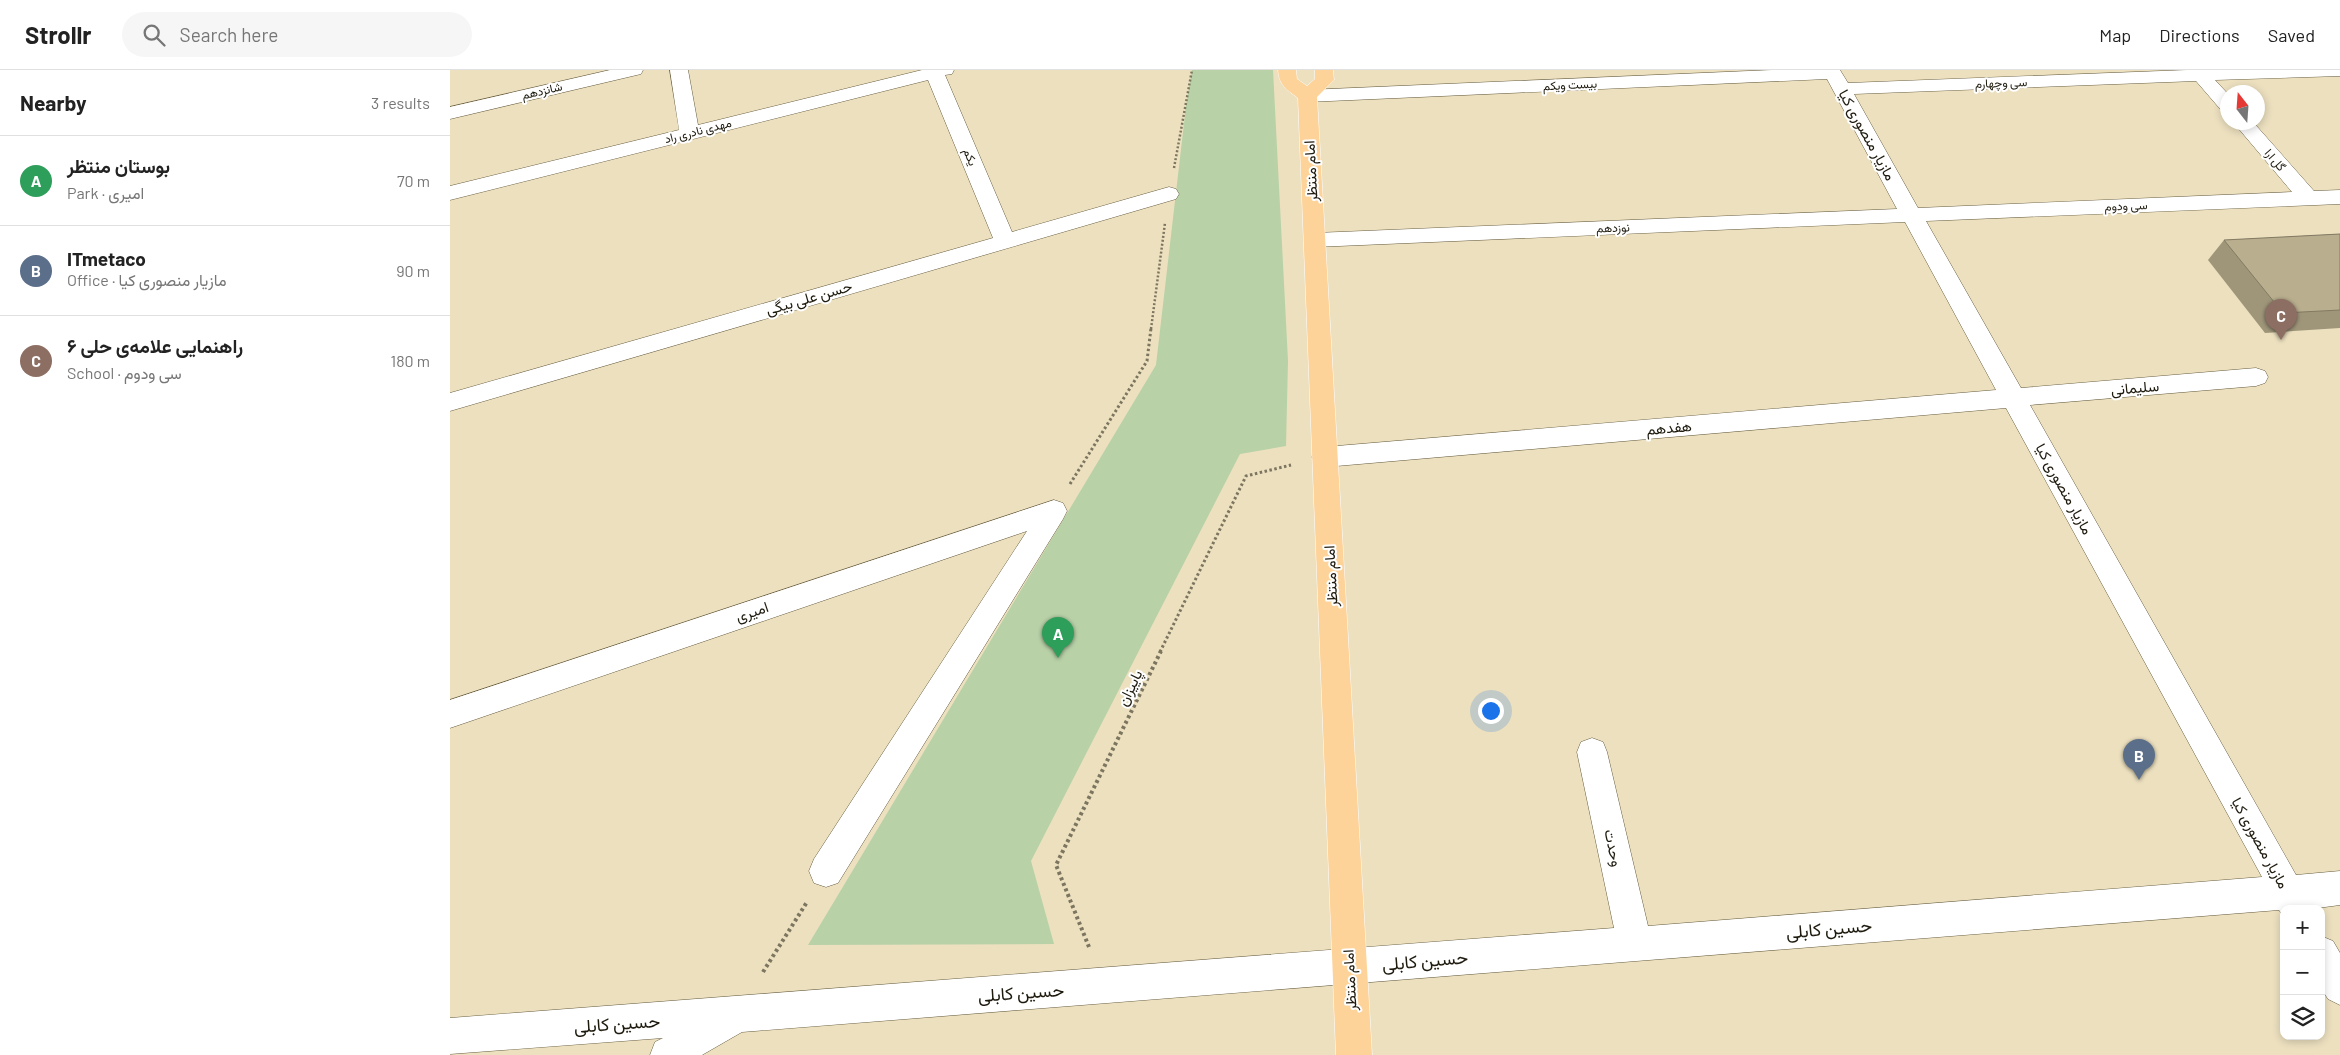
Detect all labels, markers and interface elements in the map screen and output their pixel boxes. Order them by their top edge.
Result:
search box [122,12,472,57]
text: Strollr [25,20,92,49]
icon: search [140,21,168,49]
text: Search here [180,23,278,46]
text: Map [2099,24,2131,46]
text: Directions [2159,24,2240,46]
text: Saved [2268,24,2315,46]
street label: سی وچهارم [1975,74,2027,92]
street label: بیست ویکم [1542,76,1598,94]
street label: شانزدهم [520,79,564,103]
north arrow [2220,85,2265,130]
street label: مازیار منصوری کیا [1834,86,1900,184]
text: Nearby [20,90,86,115]
text: 3 results [371,93,430,112]
street label: مهدی نادری راد [663,115,733,147]
street label: امام منتظر [1299,140,1323,203]
street label: گل ارا [2261,145,2289,175]
street label: یکم [959,146,981,168]
text: بوستان منتظر [67,154,170,177]
text: A [31,171,41,190]
text: 70 m [397,171,430,190]
text: Park · امیری [67,183,144,202]
street label: سی ودوم [2104,197,2148,215]
street label: نوزدهم [1596,219,1630,237]
text: ITmetaco [67,247,146,270]
text: B [31,261,41,280]
text: 90 m [396,261,430,280]
text: Office · مازیار منصوری کیا [67,270,226,289]
street label: حسن علی بیگی [763,276,855,320]
pin: C [2265,299,2297,340]
text: راهنمایی علامه‌ی حلی ۶ [67,334,243,357]
text: C [31,351,41,370]
text: 180 m [391,351,430,370]
text: School · سی ودوم [67,363,182,382]
street label: سلیمانی [2110,376,2160,400]
street label: هفدهم [1645,416,1693,440]
street label: مازیار منصوری کیا [2031,440,2097,538]
street label: امام منتظر [1319,545,1343,608]
street label: امیری [733,597,771,627]
pin: A [1042,617,1074,658]
street label: پاییزان [1113,666,1147,710]
your location [1478,698,1504,724]
pin: B [2123,739,2155,780]
street label: مازیار منصوری کیا [2227,794,2293,892]
street label: وحدت [1600,827,1627,868]
map controls [2280,905,2325,1040]
button: + [2280,905,2325,950]
street label: حسین کابلی [1785,913,1873,944]
street label: حسین کابلی [1381,945,1469,976]
street label: امام منتظر [1338,949,1362,1012]
button: − [2280,950,2325,995]
street label: حسین کابلی [977,978,1065,1007]
button: layers [2280,995,2325,1040]
street label: حسین کابلی [573,1009,661,1038]

